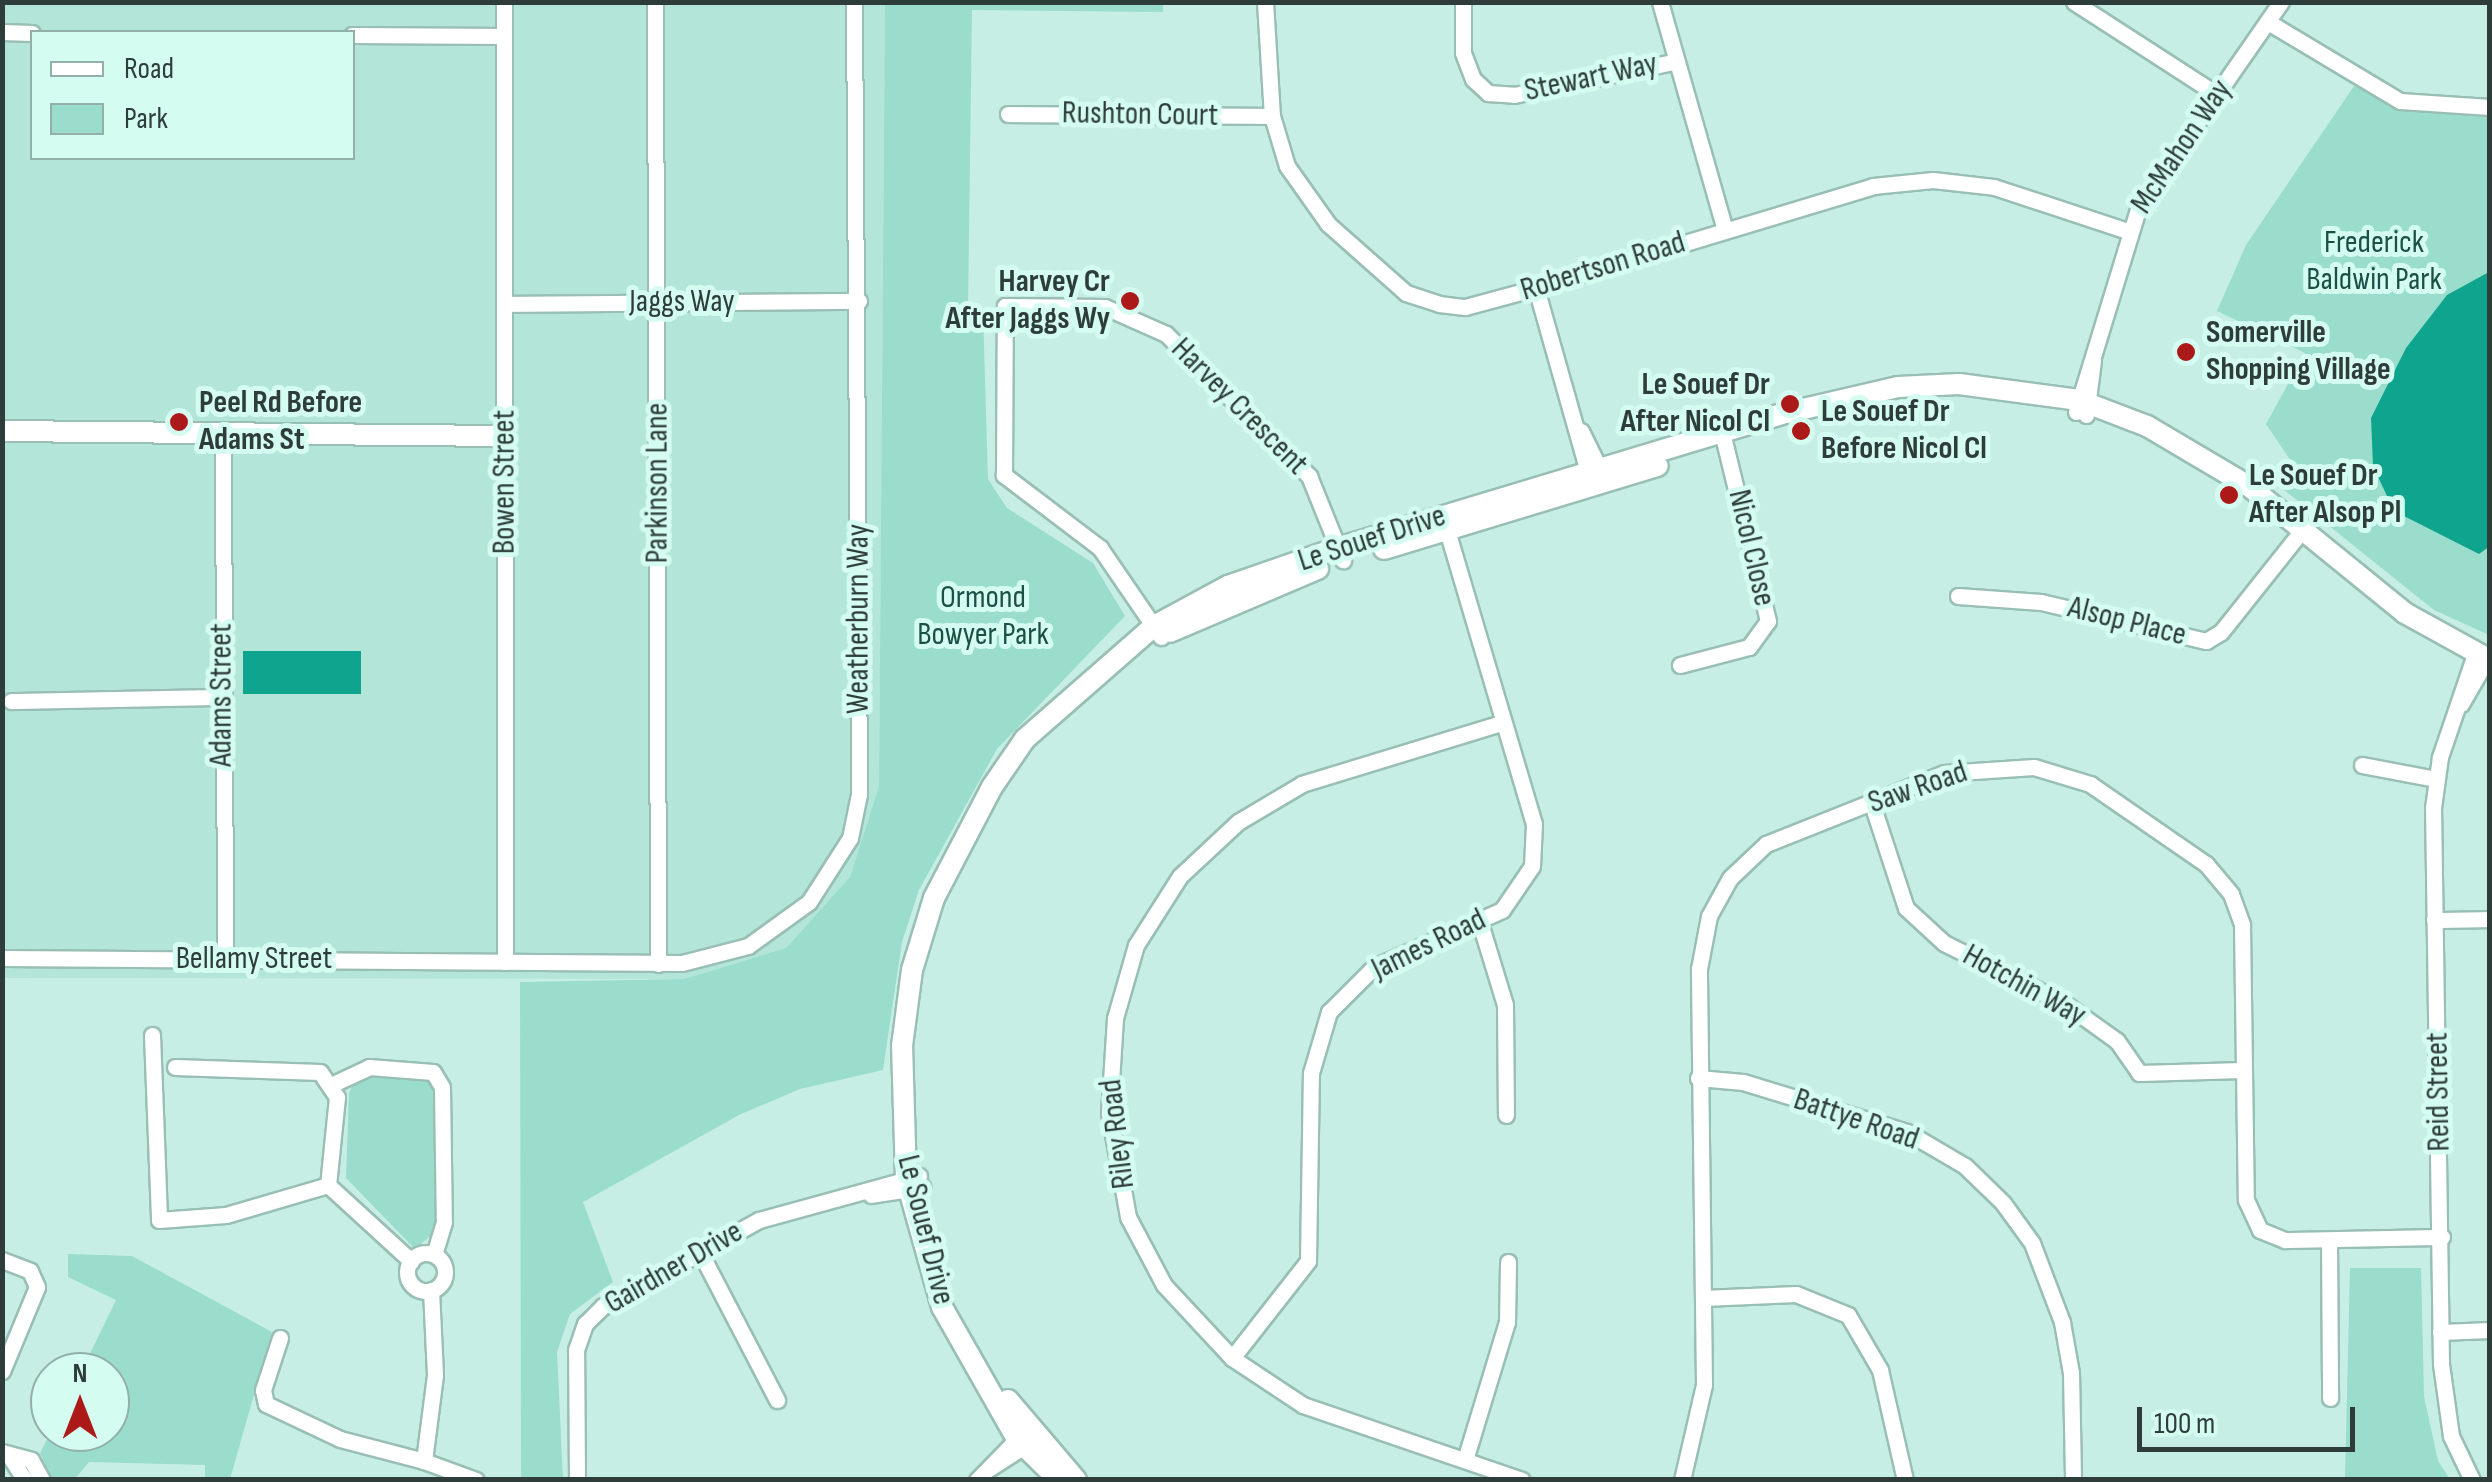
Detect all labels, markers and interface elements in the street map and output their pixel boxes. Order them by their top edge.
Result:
legend [30,30,355,160]
street label: Stewart Way [1521,45,1661,111]
text: Road [124,51,174,87]
street label: McMahon Way [2123,73,2241,221]
street label: Rushton Court [1062,94,1218,136]
text: Park [124,101,168,137]
street label: Robertson Road [1516,224,1690,310]
park label: Frederick Baldwin Park [2306,225,2442,300]
place label: Harvey Cr After Jaggs Wy [946,264,1110,339]
street label: Jaggs Way [629,283,735,321]
marker: Harvey Cr After Jaggs Wy [1119,290,1141,312]
place label: Somerville Shopping Village [2206,315,2391,390]
street label: Harvey Crescent [1163,331,1315,483]
marker: Somerville Shopping Village [2175,341,2197,363]
place label: Le Souef Dr After Nicol Cl [1620,367,1770,442]
place label: Peel Rd Before Adams St [199,385,362,460]
marker: Le Souef Dr After Nicol Cl [1779,393,1801,415]
place label: Le Souef Dr Before Nicol Cl [1821,394,1987,469]
street label: Parkinson Lane [639,403,677,563]
street label: Bowen Street [486,410,524,554]
marker: Peel Rd Before Adams St [168,411,190,433]
marker: Le Souef Dr Before Nicol Cl [1790,420,1812,442]
place label: Le Souef Dr After Alsop Pl [2249,458,2401,533]
marker: Le Souef Dr After Alsop Pl [2218,484,2240,506]
street label: Nicol Close [1719,486,1783,610]
street label: Le Souef Drive [1293,497,1451,581]
street label: Weatherburn Way [840,524,878,714]
park label: Ormond Bowyer Park [917,580,1049,655]
street label: Alsop Place [2064,589,2190,655]
street label: Adams Street [203,623,241,767]
street label: Saw Road [1863,753,1973,823]
street label: James Road [1366,901,1492,989]
street label: Hotchin Way [1956,937,2092,1035]
street label: Bellamy Street [176,940,332,978]
street label: Reid Street [2419,1032,2459,1152]
street label: Riley Road [1092,1077,1144,1191]
street label: Battye Road [1788,1081,1924,1159]
street label: Le Souef Drive [888,1151,962,1309]
street label: Gairdner Drive [598,1213,750,1323]
north arrow [30,1352,130,1452]
text: N [73,1357,87,1390]
scale bar [2142,1387,2360,1449]
text: 100 m [2154,1406,2215,1442]

